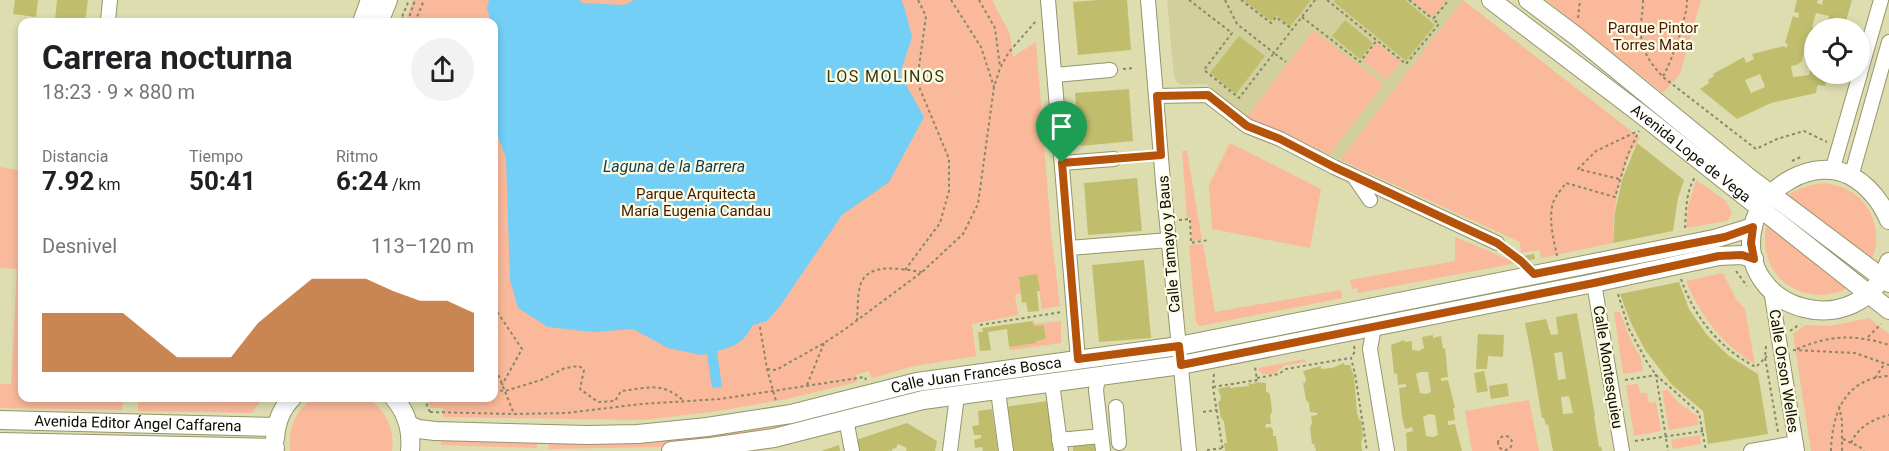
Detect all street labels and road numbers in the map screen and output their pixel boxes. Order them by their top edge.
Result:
street label: Avenida Lope de Vega [1627,101,1754,206]
street label: Calle Tamayo y Baus [1154,175,1184,313]
street label: Calle Montesquieu [1589,304,1627,430]
street label: Calle Orson Welles [1765,308,1803,434]
street label: Calle Juan Francés Bosca [889,353,1063,397]
street label: Avenida Editor Ángel Caffarena [34,412,242,435]

